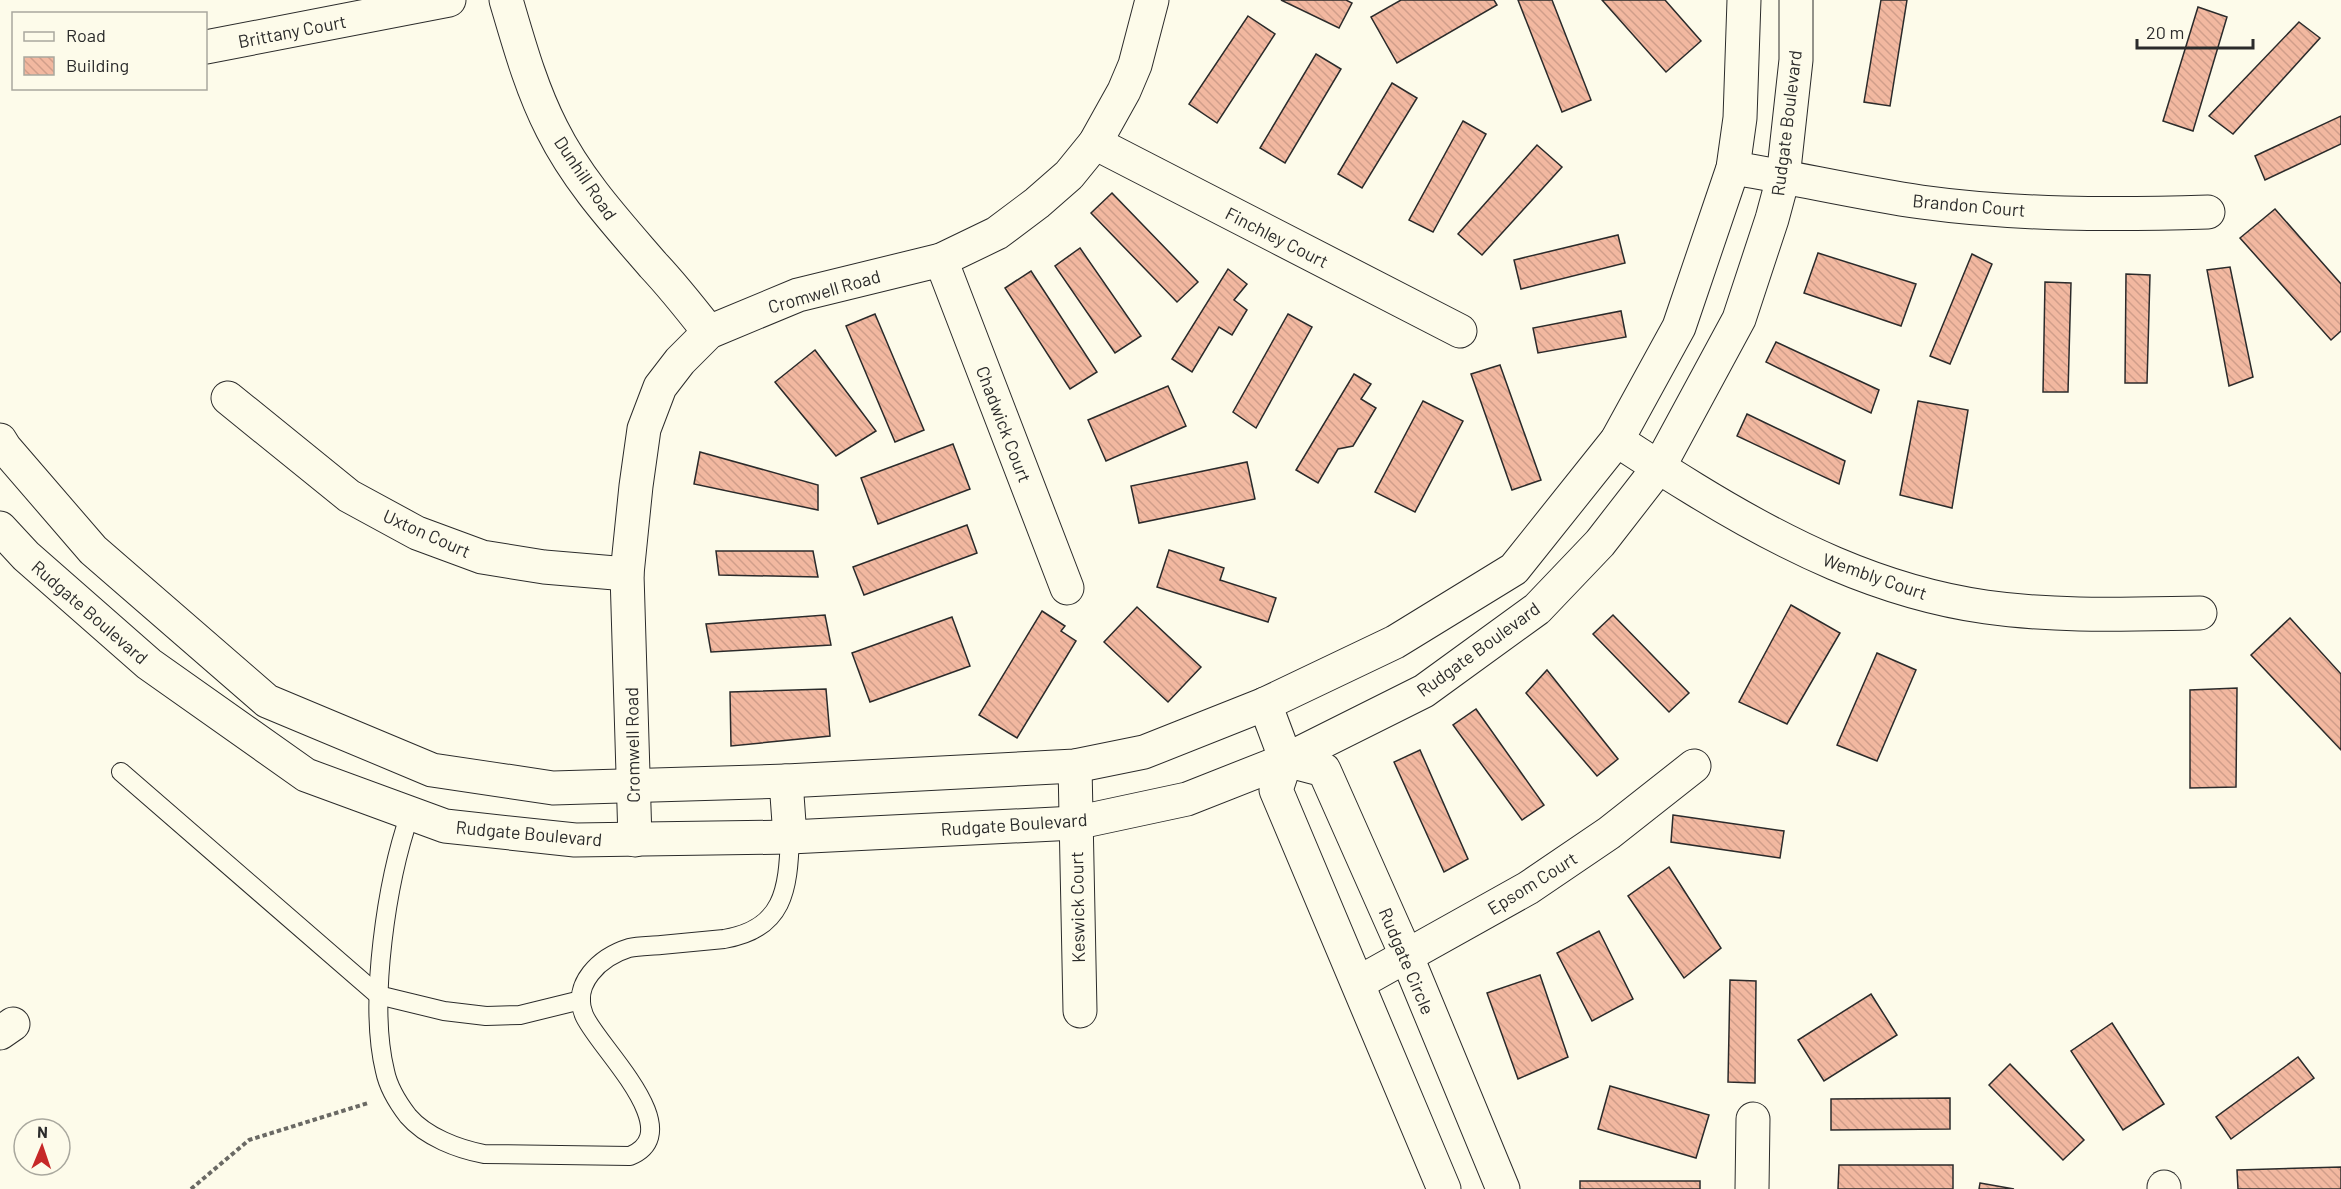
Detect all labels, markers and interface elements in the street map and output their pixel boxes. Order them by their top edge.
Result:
street label: Brittany Court [236,10,348,52]
legend [12,12,207,90]
scale bar [2137,12,2252,50]
text: 20 m [2146,21,2184,43]
text: Road [66,24,106,46]
street label: Rudgate Boulevard [1766,49,1806,197]
text: Building [66,54,129,76]
street label: Dunhill Road [550,132,622,224]
street label: Brandon Court [1912,189,2026,221]
street label: Finchley Court [1222,202,1332,272]
street label: Cromwell Road [765,264,883,318]
street label: Chadwick Court [972,363,1036,485]
street label: Uxton Court [380,504,474,562]
street label: Wembly Court [1820,548,1930,604]
street label: Rudgate Boulevard [27,556,153,668]
street label: Rudgate Boulevard [1412,597,1544,701]
street label: Cromwell Road [620,687,644,803]
street label: Rudgate Boulevard [940,808,1088,840]
street label: Rudgate Boulevard [455,816,603,850]
street label: Epsom Court [1483,847,1581,919]
street label: Keswick Court [1065,851,1089,963]
street label: Rudgate Circle [1375,904,1439,1018]
north arrow [12,1117,72,1177]
text: N [37,1122,48,1141]

